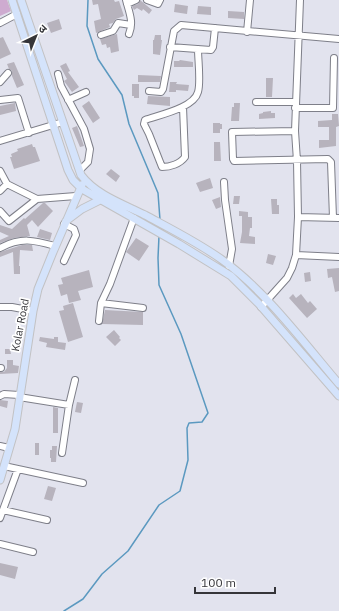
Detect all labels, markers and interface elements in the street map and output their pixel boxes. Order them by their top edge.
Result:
north arrow [16,16,56,56]
text: उ [36,21,50,36]
street label: Kolar Road [8,297,32,353]
scale bar [195,569,275,595]
text: 100 m [201,575,236,590]

